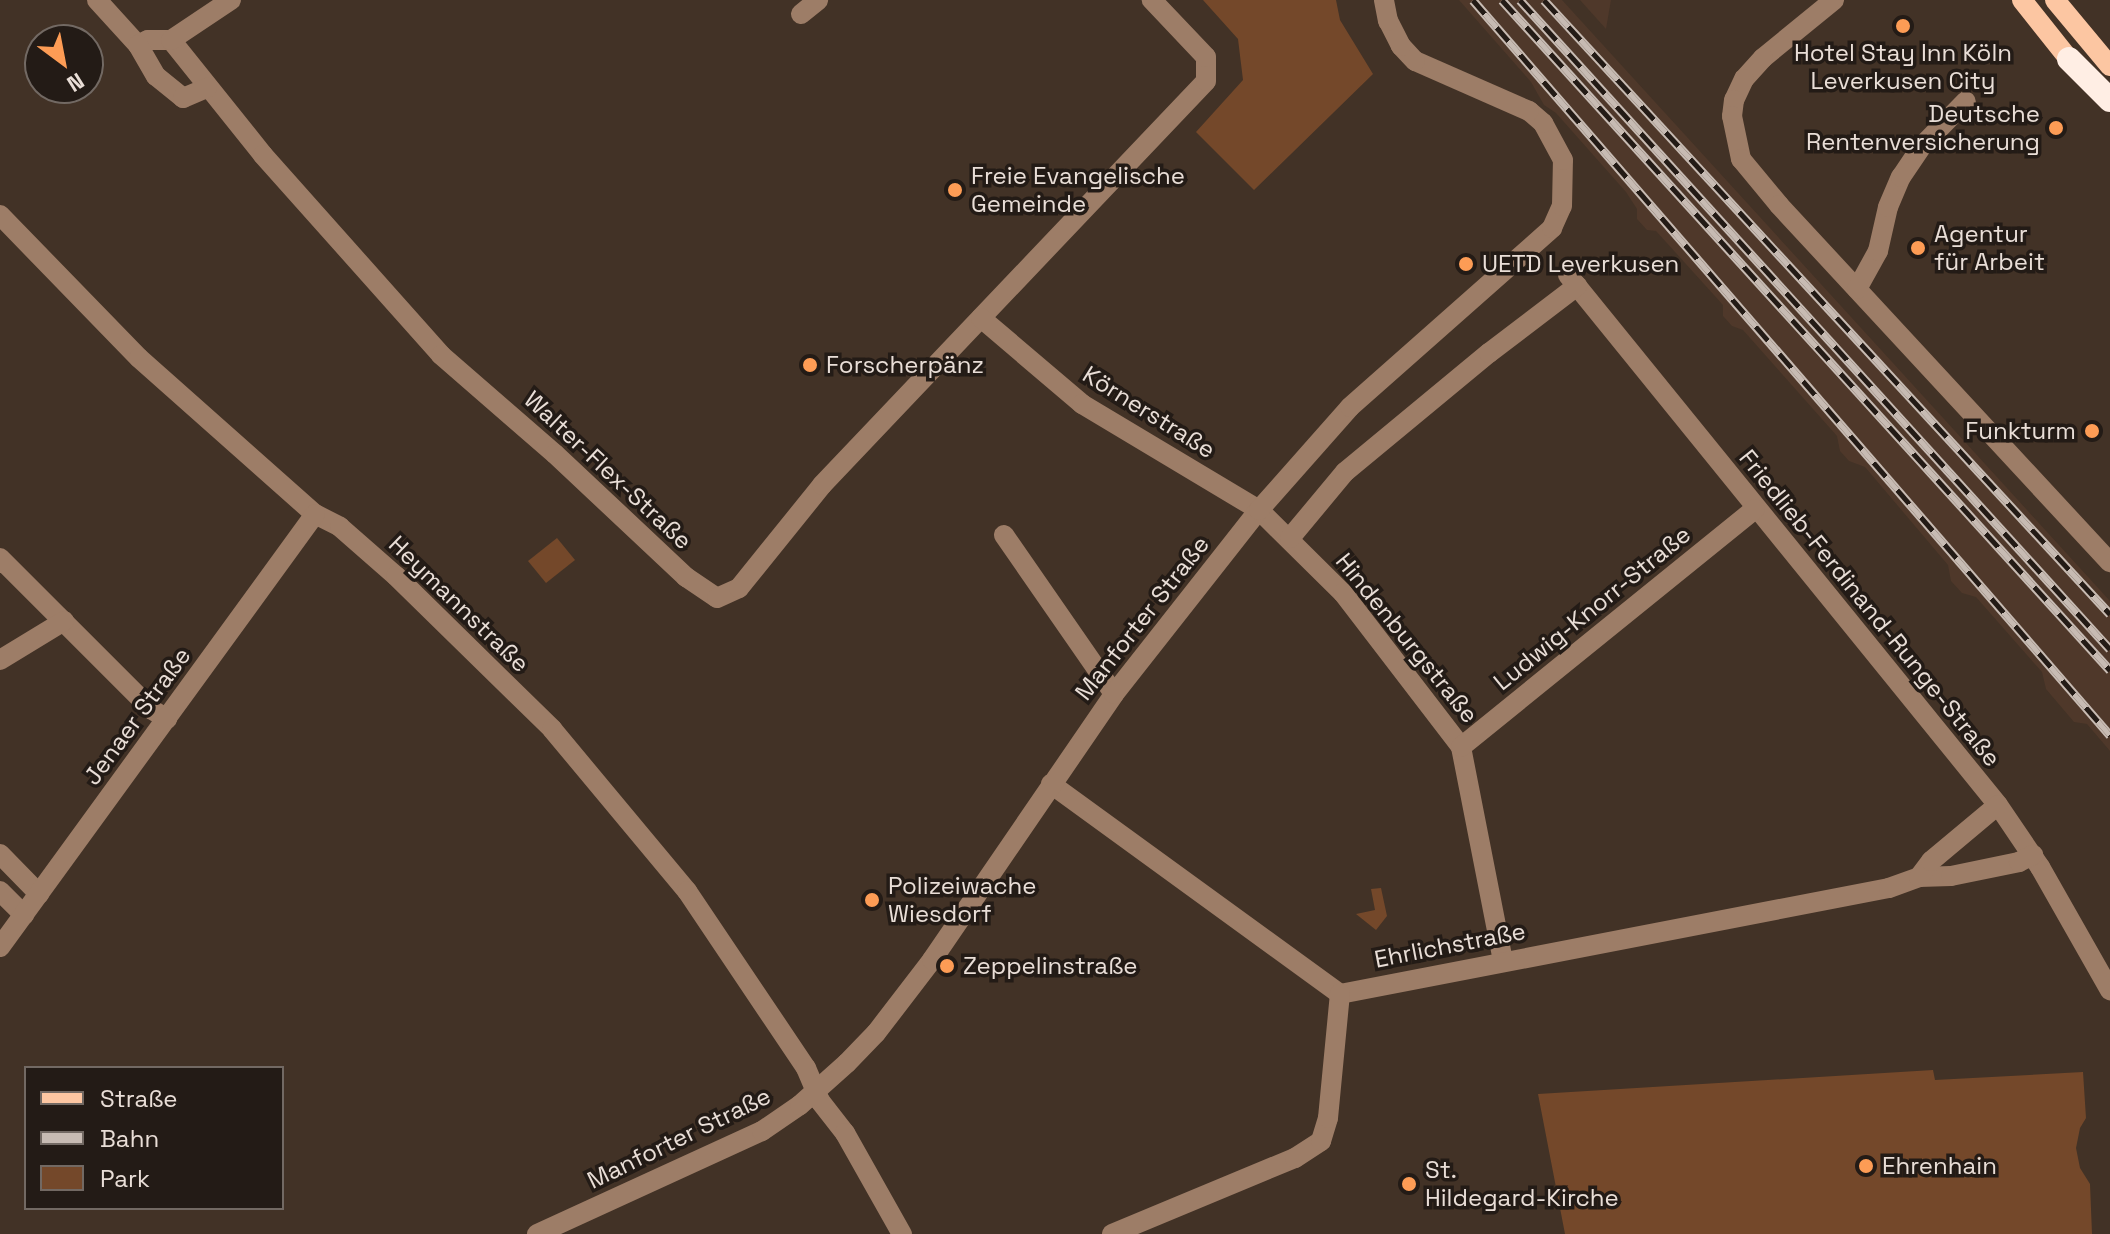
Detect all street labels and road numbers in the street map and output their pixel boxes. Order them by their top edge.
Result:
street label: Körnerstraße [1077,360,1221,464]
street label: Walter-Flex-Straße [518,385,698,555]
street label: Friedlieb-Ferdinand-Runge-Straße [1733,444,2007,772]
street label: Ludwig-Knorr-Straße [1488,520,1696,696]
street label: Heymannstraße [383,530,535,678]
street label: Manforter Straße [1069,530,1215,706]
street label: Hindenburgstraße [1330,547,1484,729]
street label: Jenaer Straße [77,642,197,790]
street label: Ehrlichstraße [1372,916,1528,974]
street label: Manforter Straße [583,1081,775,1195]

